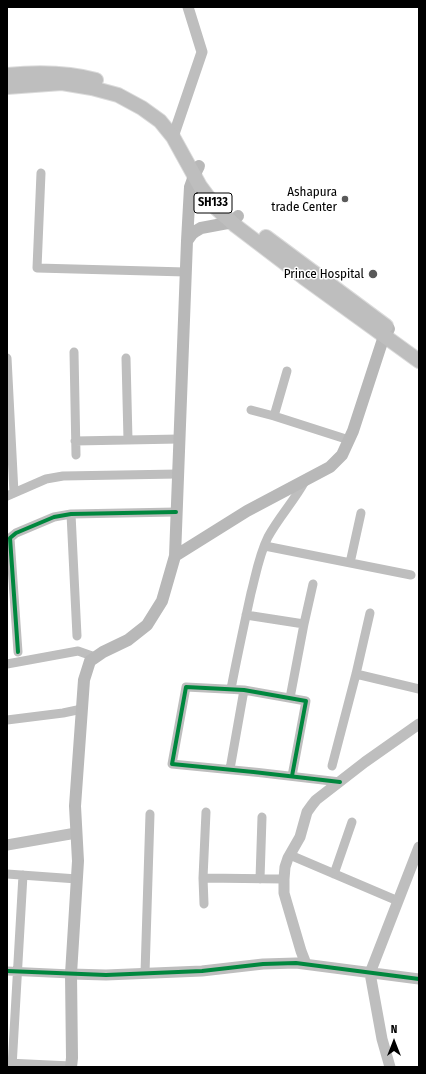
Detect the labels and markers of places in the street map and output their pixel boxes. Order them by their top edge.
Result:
place label: Ashapura trade Center [271,184,337,215]
marker: Ashapura trade Center [340,194,350,204]
place label: Prince Hospital [284,266,364,282]
marker: Prince Hospital [367,268,379,280]

